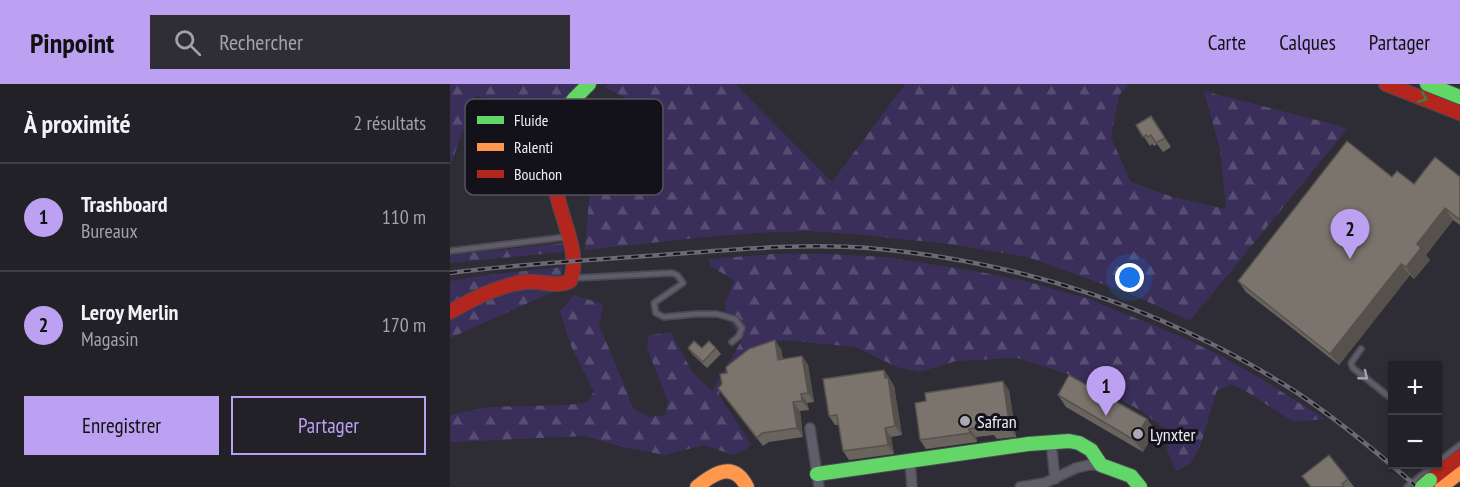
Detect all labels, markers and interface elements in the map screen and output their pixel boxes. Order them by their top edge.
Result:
search box [150,15,570,69]
text: Pinpoint [30,24,114,61]
icon: search [171,26,204,59]
text: Rechercher [219,28,303,56]
text: Carte [1208,29,1246,56]
text: Calques [1279,29,1336,56]
text: Partager [1369,29,1430,56]
one-way arrow [1417,91,1428,104]
legend [465,99,663,195]
text: À proximité [24,107,131,140]
text: 2 résultats [353,110,426,136]
text: Fluide [514,110,548,130]
text: Ralenti [514,137,553,157]
text: Bouchon [514,164,562,184]
text: Trashboard [81,190,168,218]
text: 1 [39,204,48,230]
text: 110 m [382,204,426,230]
pin: 2 [1330,210,1370,259]
text: Bureaux [81,218,138,244]
your location [1115,263,1144,292]
text: Leroy Merlin [81,298,178,326]
text: 2 [39,312,48,338]
text: 170 m [382,312,426,338]
text: Magasin [81,326,138,352]
map controls [1388,361,1442,469]
button: + [1388,361,1442,415]
pin: 1 [1086,366,1126,416]
one-way arrow [1357,369,1368,380]
button: Enregistrer [24,396,219,455]
button: Partager [231,396,426,455]
place label: Safran [977,410,1017,433]
marker: Safran [958,414,972,428]
button: − [1388,415,1442,469]
place label: Lynxter [1150,423,1195,446]
marker: Lynxter [1131,427,1145,441]

